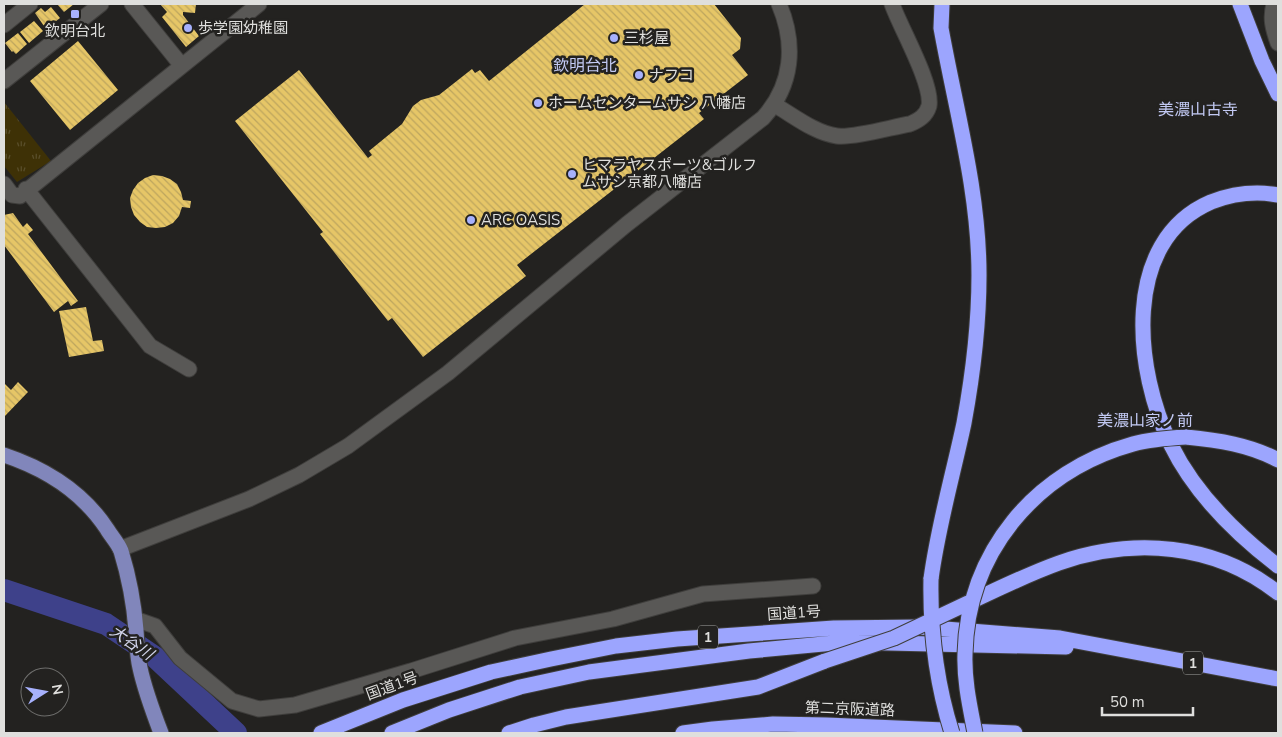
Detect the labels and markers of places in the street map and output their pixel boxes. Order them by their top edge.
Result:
marker: 欽明台北 [69,8,81,20]
place label: 歩学園幼稚園 [198,18,288,38]
place label: 欽明台北 [45,21,105,41]
marker: 歩学園幼稚園 [182,22,194,34]
place label: 三杉屋 [624,28,669,48]
marker: 三杉屋 [608,32,620,44]
place label: ナフコ [649,65,694,85]
marker: ナフコ [633,69,645,81]
place label: ホームセンタームサシ 八幡店 [548,93,746,113]
marker: ホームセンタームサシ 八幡店 [532,97,544,109]
place label: ヒマラヤスポーツ&ゴルフ ムサシ京都八幡店 [582,155,757,192]
marker: ヒマラヤスポーツ&ゴルフ ムサシ京都八幡店 [566,168,578,180]
place label: ARC OASIS [481,210,560,230]
marker: ARC OASIS [465,214,477,226]

